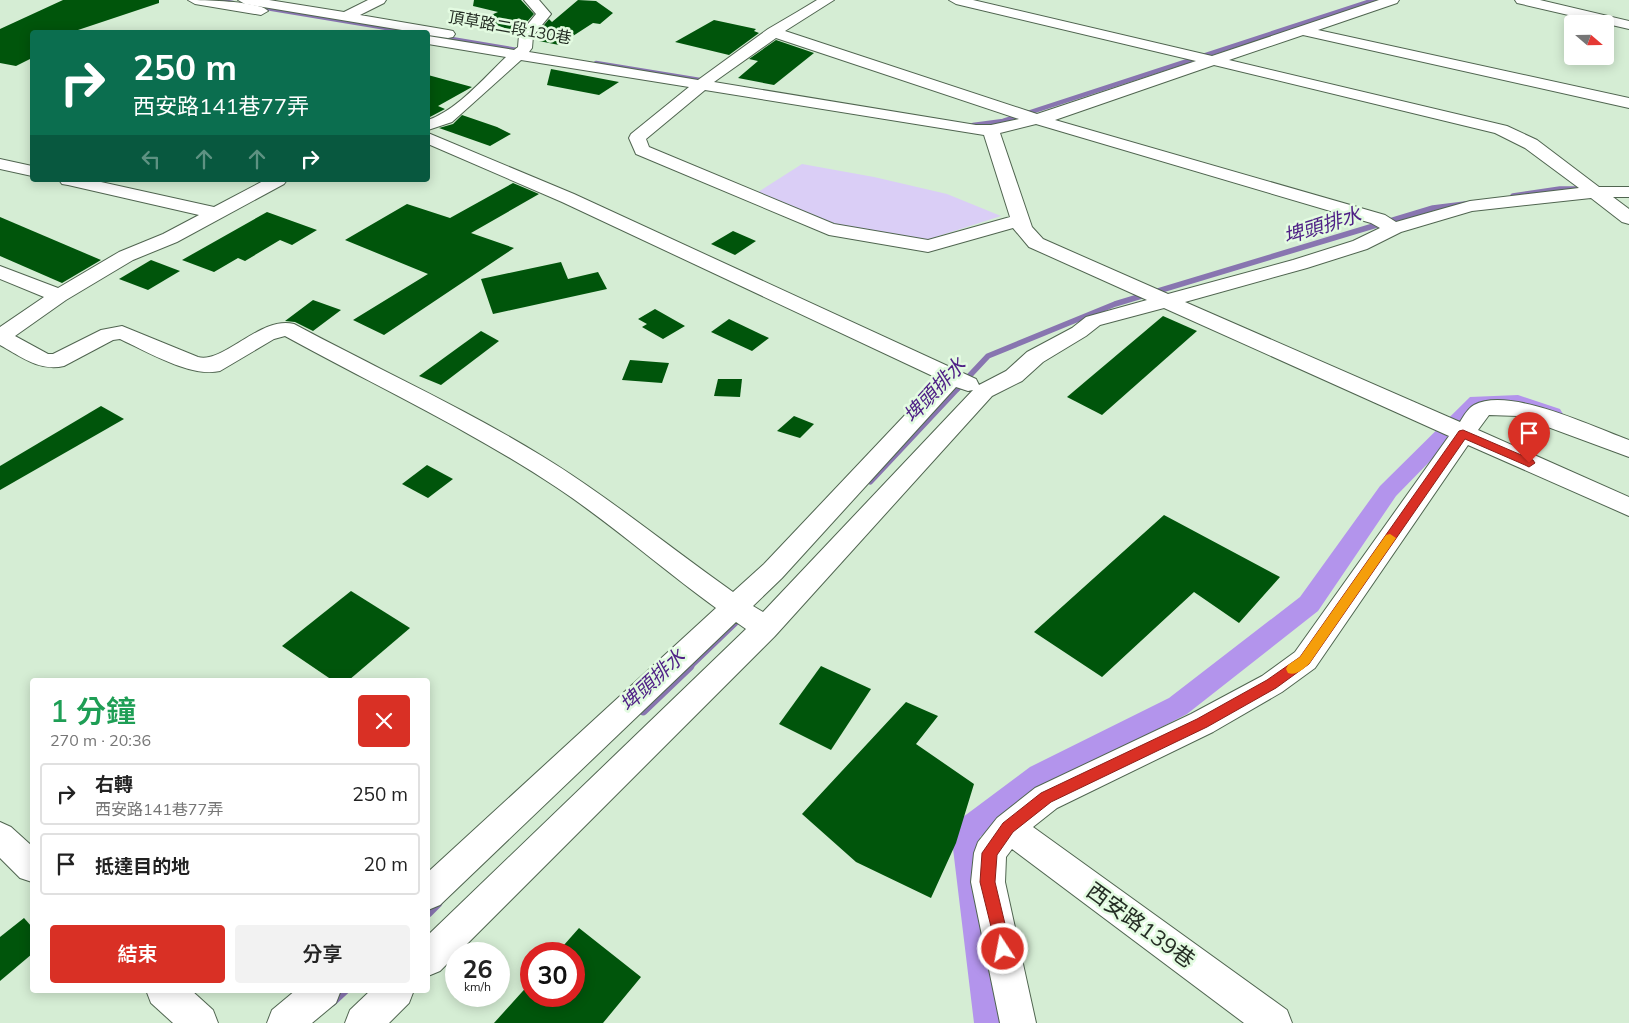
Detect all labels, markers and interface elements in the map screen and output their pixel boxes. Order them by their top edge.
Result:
street label: 頂草路二段130巷 [447,6,573,48]
north arrow [1564,15,1614,65]
map controls [1564,15,1614,65]
text: 250 m [133,45,237,89]
icon: right [50,50,115,115]
text: 西安路141巷77弄 [133,92,309,120]
icon: left [137,145,165,173]
icon: ahead [190,145,218,173]
icon: ahead [243,145,271,173]
icon: right [296,145,324,173]
water label: 埤頭排水 [1280,201,1365,249]
water label: 埤頭排水 [898,351,971,428]
pin [1508,412,1550,463]
icon: arrive [1515,419,1543,447]
water label: 埤頭排水 [614,643,691,716]
text: 1 分鐘 [50,692,136,730]
button: close [358,695,410,747]
text: 270 m · 20:36 [50,730,151,750]
text: 右轉 [95,772,133,796]
icon: right [52,780,80,808]
text: 250 m [352,782,408,806]
text: 西安路141巷77弄 [95,799,223,819]
icon: arrive [52,850,80,878]
text: 20 m [364,852,408,876]
text: 抵達目的地 [95,854,190,878]
street label: 西安路139巷 [1081,876,1201,974]
position arrow [976,922,1028,974]
button: 結束 [50,925,225,983]
button: 分享 [235,925,410,983]
speed limit sign: 30 [520,942,585,1007]
text: 26 [462,953,493,984]
text: km/h [464,979,491,994]

